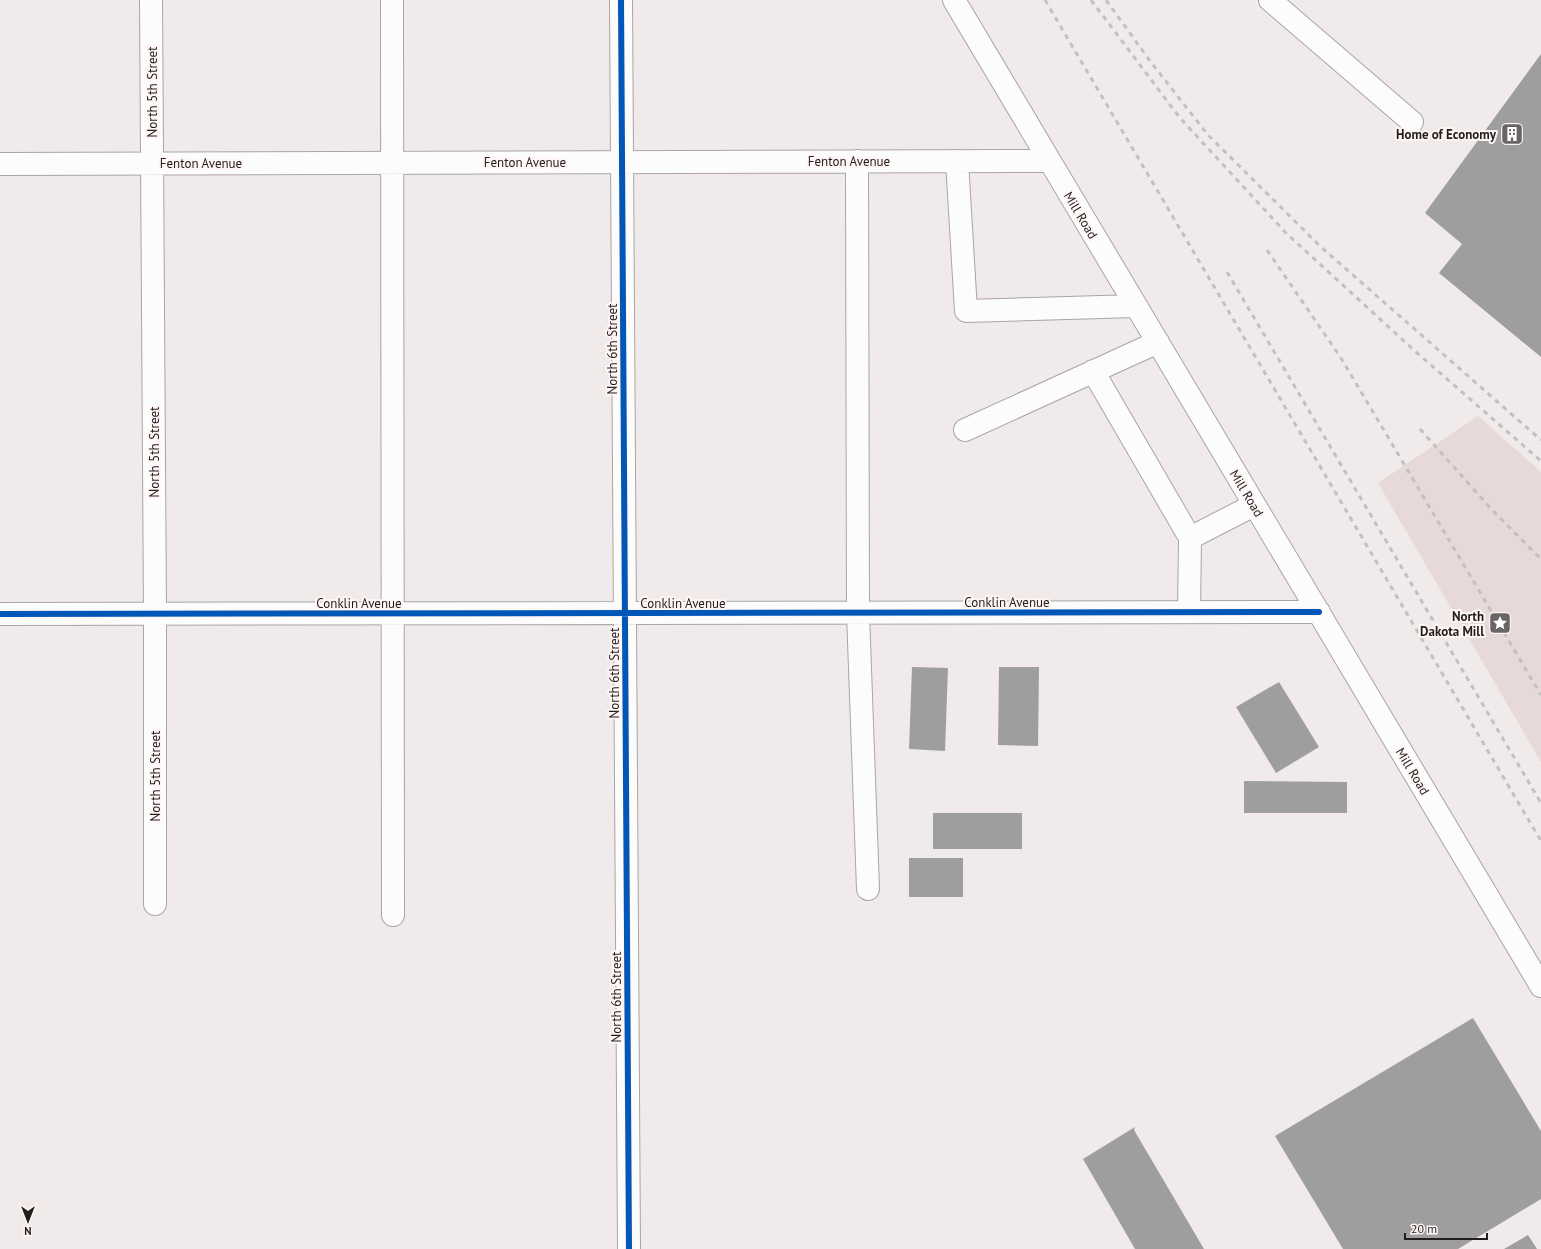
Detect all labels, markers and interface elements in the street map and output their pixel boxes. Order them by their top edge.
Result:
street label: North 5th Street [144,46,161,137]
building icon: Home of Economy [1499,121,1525,147]
place label: Home of Economy [1396,126,1497,143]
street label: Fenton Avenue [808,153,890,170]
street label: Fenton Avenue [484,154,566,171]
street label: Fenton Avenue [160,155,242,172]
street label: Mill Road [1060,188,1101,242]
street label: North 6th Street [604,303,621,394]
street label: North 5th Street [146,406,163,497]
street label: Mill Road [1226,466,1267,520]
street label: Conklin Avenue [964,594,1050,611]
street label: Conklin Avenue [316,595,402,612]
street label: Conklin Avenue [640,595,726,612]
place label: North Dakota Mill [1420,608,1484,640]
place icon: North Dakota Mill [1487,610,1513,636]
street label: North 6th Street [606,627,623,718]
street label: North 5th Street [147,730,164,821]
street label: Mill Road [1392,744,1433,798]
street label: North 6th Street [608,951,625,1042]
north arrow [8,1201,48,1241]
scale bar [1405,1215,1487,1241]
text: 20 m [1411,1221,1437,1236]
text: N [24,1224,32,1238]

